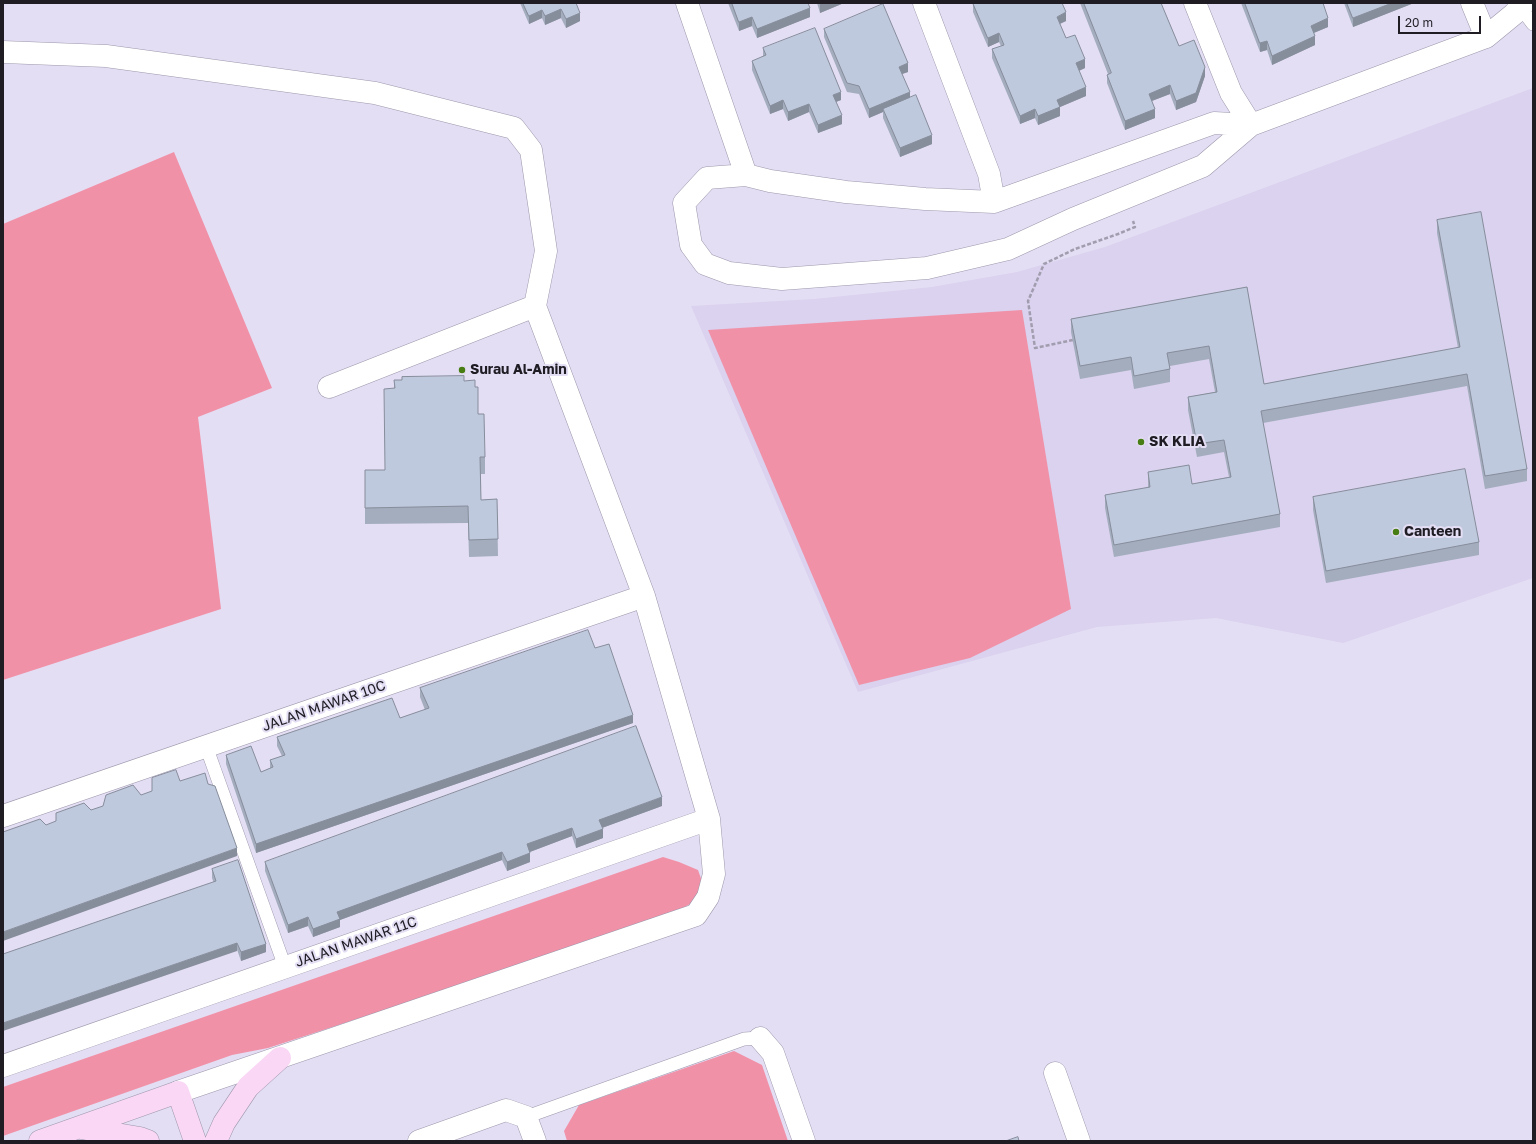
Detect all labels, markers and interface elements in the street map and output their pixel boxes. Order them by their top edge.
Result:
scale bar [1400,8,1483,34]
text: 20 m [1405,15,1433,30]
place label: Surau Al-Amin [470,362,567,378]
marker: Surau Al-Amin [457,365,467,375]
place label: SK KLIA [1149,434,1205,450]
marker: SK KLIA [1136,437,1146,447]
place label: Canteen [1404,524,1461,540]
marker: Canteen [1391,527,1401,537]
street label: JALAN MAWAR 10C [260,677,388,735]
street label: JALAN MAWAR 11C [293,913,419,971]

